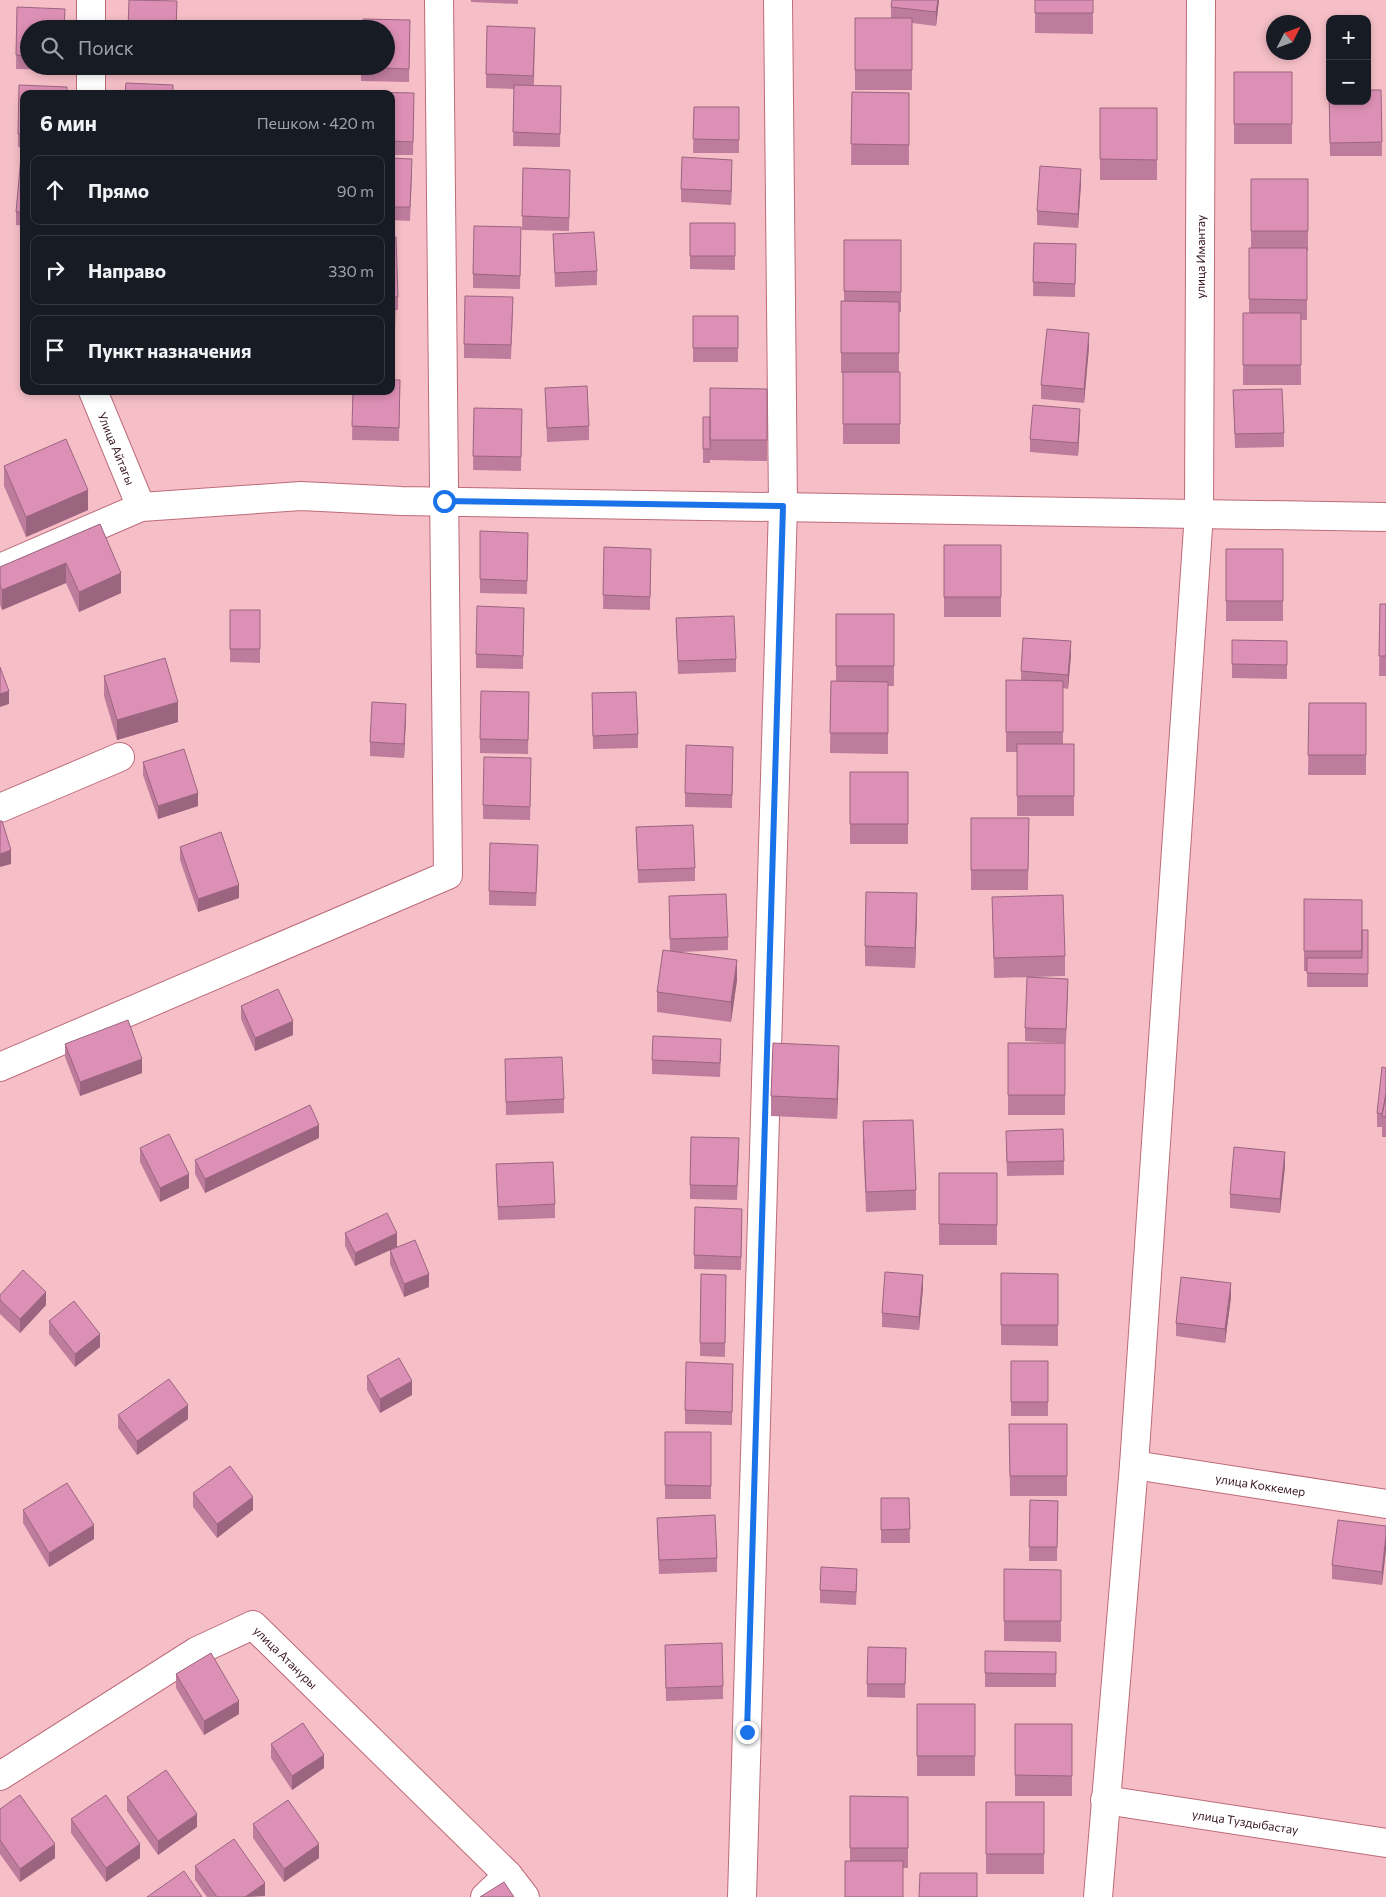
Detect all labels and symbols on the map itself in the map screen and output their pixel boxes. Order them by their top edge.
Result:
north arrow [1266,15,1311,60]
street label: улица Имантау [1193,215,1207,299]
street label: Улица Айтагы [95,410,138,487]
route start [433,490,456,513]
street label: улица Коккемер [1215,1471,1306,1498]
street label: улица Атануры [251,1623,321,1691]
route end [736,1721,759,1744]
street label: улица Туздыбастау [1191,1806,1299,1837]

